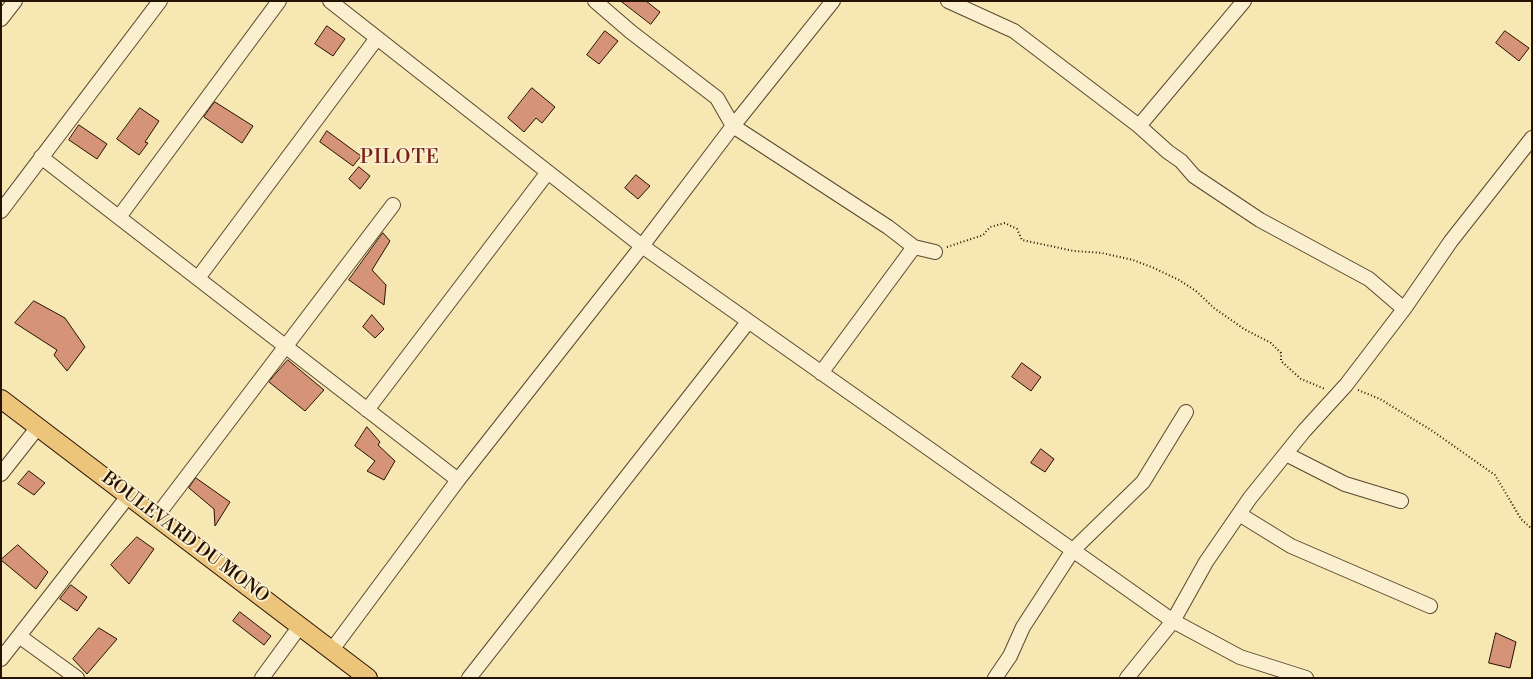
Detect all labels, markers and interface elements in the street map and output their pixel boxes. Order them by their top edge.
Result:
district label: PILOTE [359,147,441,169]
street label: BOULEVARD DU MONO [97,468,273,608]

